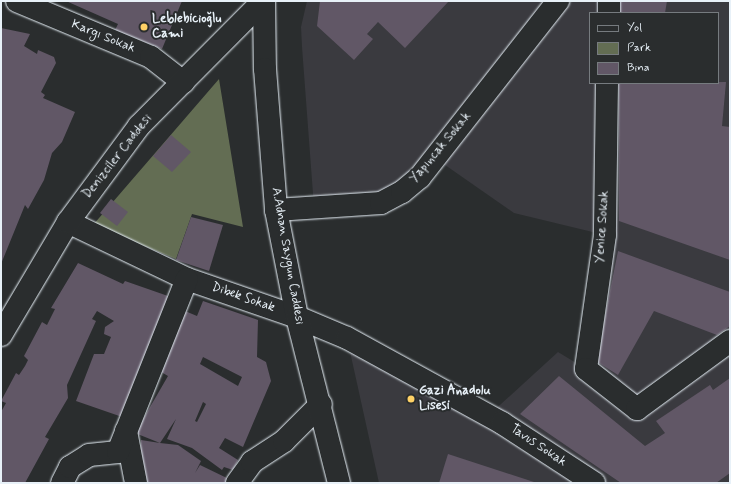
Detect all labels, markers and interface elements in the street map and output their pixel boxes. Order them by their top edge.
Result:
place label: Leblebicioğlu Cami [152,12,221,43]
legend [589,12,719,84]
street label: Kargı Sokak [69,17,137,57]
text: Yol [627,20,642,36]
marker: Leblebicioğlu Cami [139,22,149,32]
text: Park [627,40,651,56]
text: Bina [627,60,650,76]
street label: Yapıncak Sokak [407,110,475,186]
street label: Denizciler Caddesi [80,112,156,202]
street label: A.Adnan Saygun Caddesi [267,186,307,326]
street label: Yenice Sokak [593,190,613,264]
street label: Dibek Sokak [209,280,277,316]
place label: Gazi Anadolu Lisesi [419,384,489,415]
marker: Gazi Anadolu Lisesi [406,394,416,404]
street label: Tavus Sokak [507,421,569,471]

